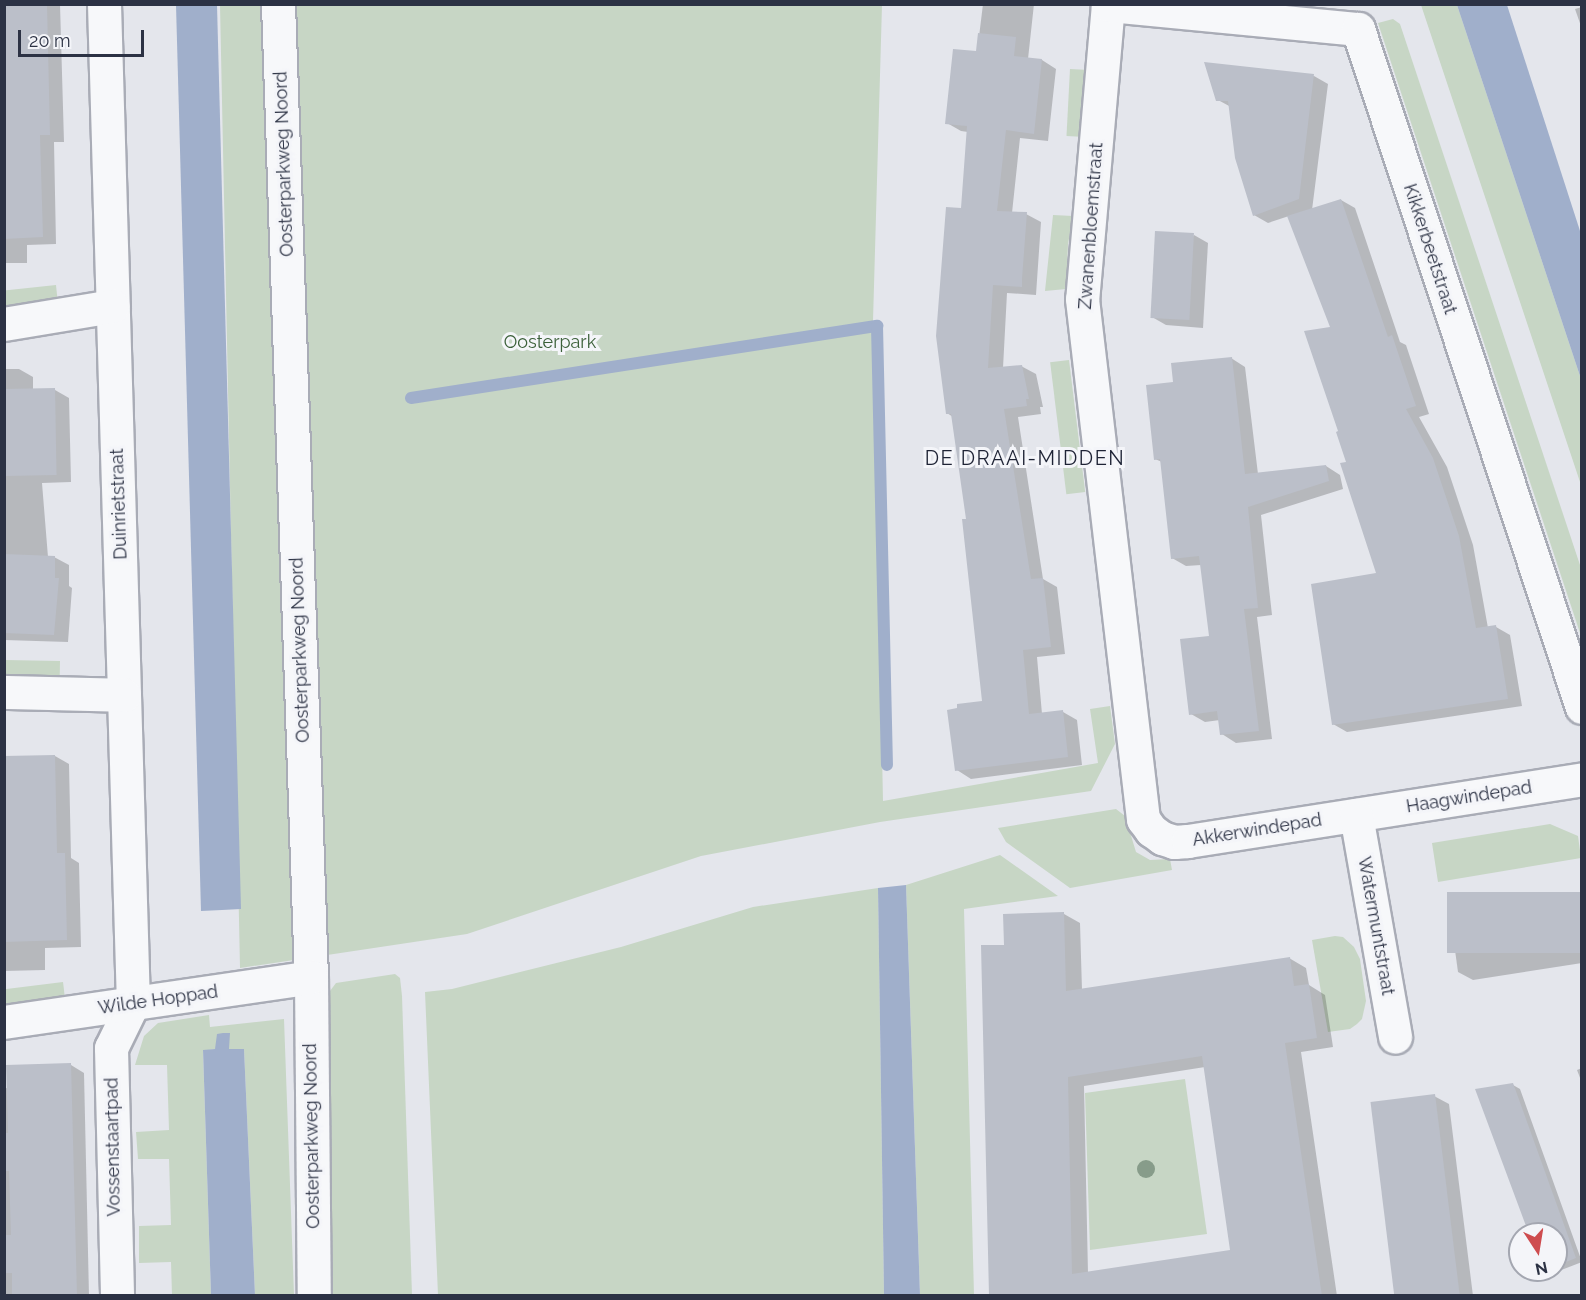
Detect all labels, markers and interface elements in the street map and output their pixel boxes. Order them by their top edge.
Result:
scale bar [21,18,147,56]
text: 20 m [29,30,71,51]
street label: Oosterparkweg Noord [270,71,298,257]
street label: Zwanenbloemstraat [1074,142,1108,310]
street label: Kikkerbeetstraat [1399,181,1461,317]
park label: Oosterpark [504,331,596,353]
district label: DE DRAAI-MIDDEN [925,446,1125,470]
street label: Duinrietstraat [106,448,132,560]
street label: Oosterparkweg Noord [286,557,314,743]
street label: Haagwindepad [1405,776,1533,818]
street label: Akkerwindepad [1191,809,1323,851]
street label: Watermuntstraat [1353,855,1399,997]
street label: Wilde Hoppad [97,981,219,1019]
street label: Oosterparkweg Noord [300,1043,324,1229]
street label: Vossenstaartpad [101,1077,125,1217]
north arrow [1508,1222,1568,1282]
text: N [1533,1258,1549,1279]

